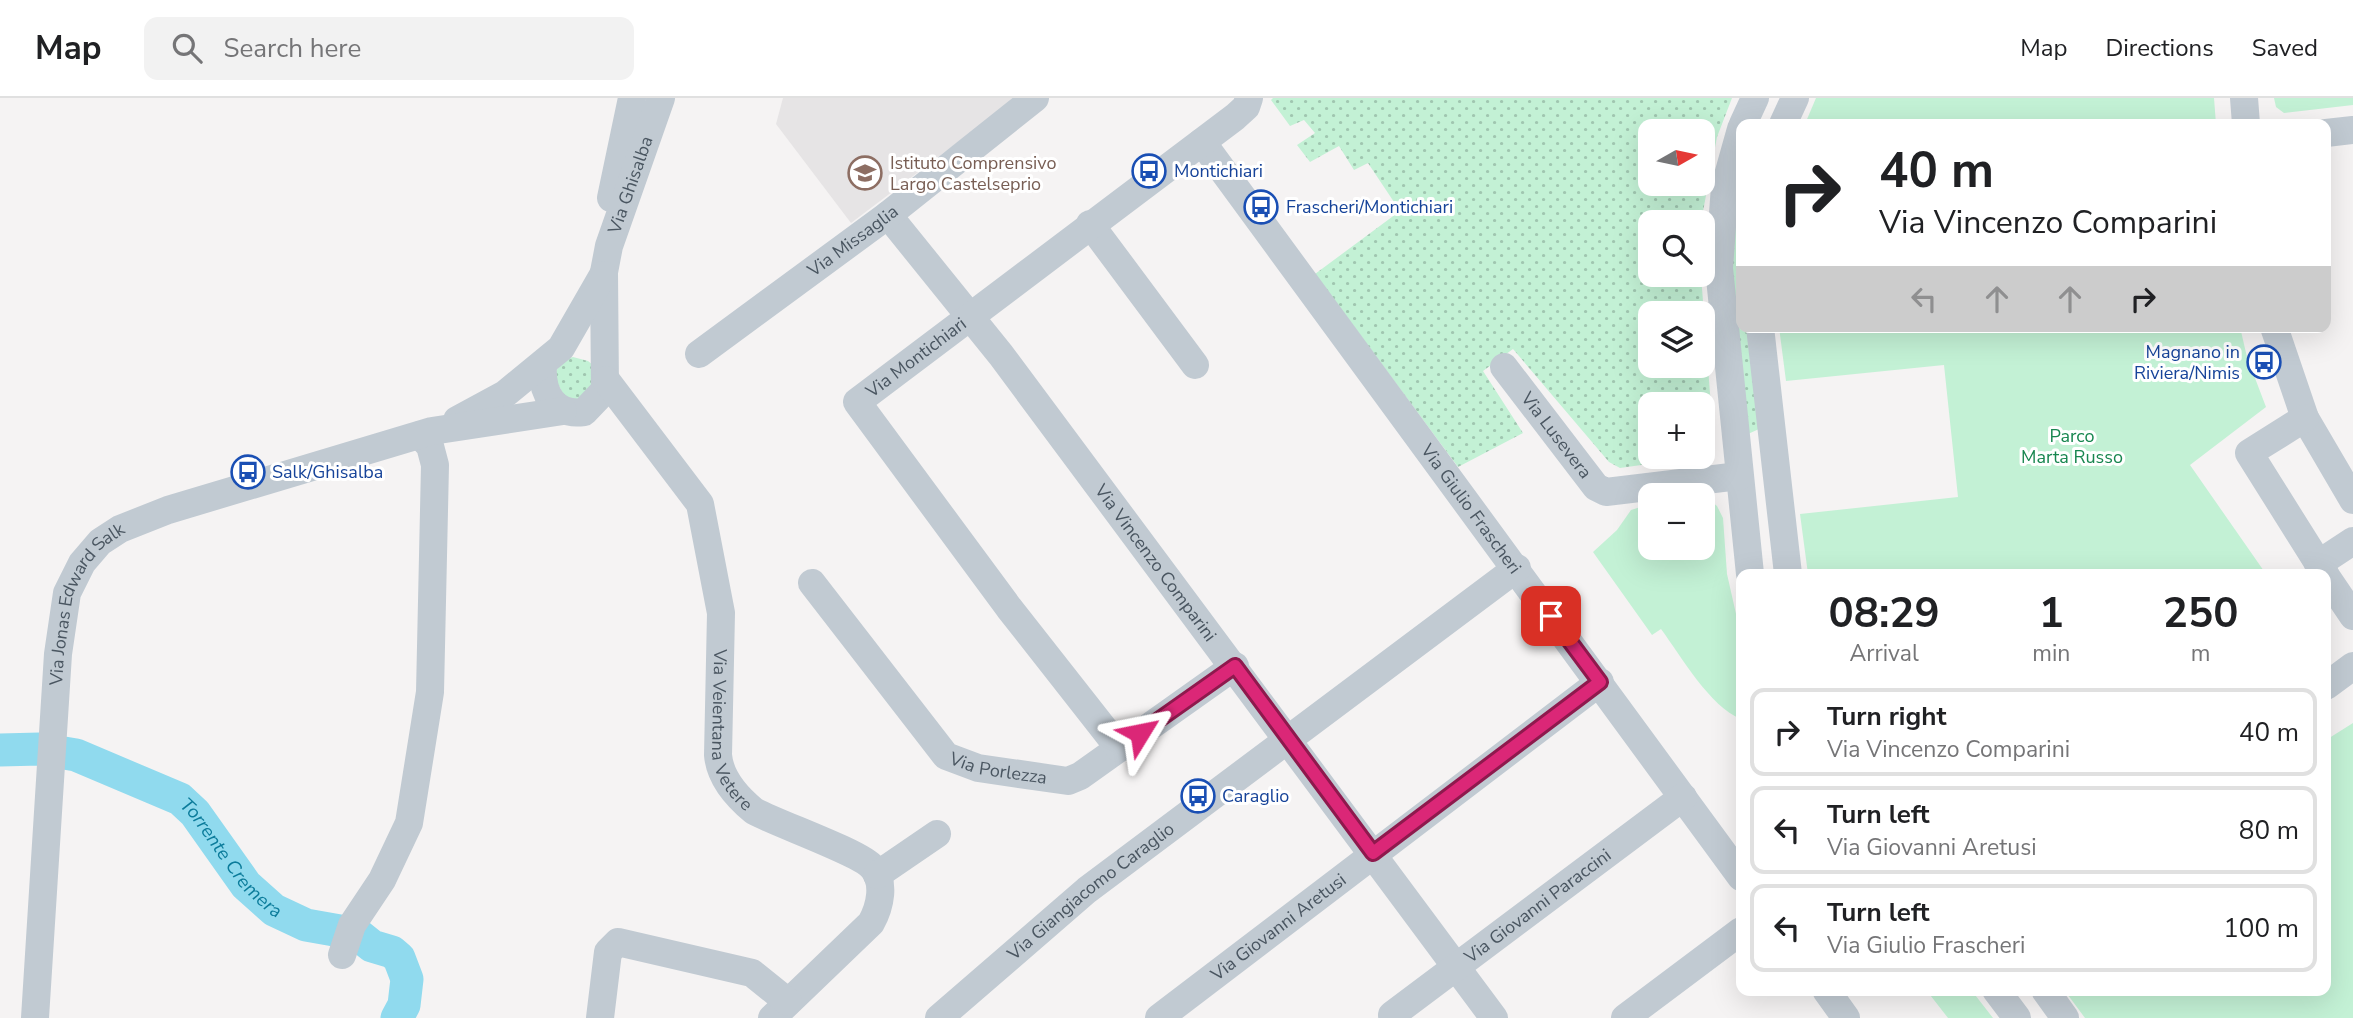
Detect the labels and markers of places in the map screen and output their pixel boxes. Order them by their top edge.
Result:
place label: Istituto Comprensivo Largo Castelseprio [890,151,1056,196]
bus stop icon: Montichiari [1130,152,1168,190]
school or university icon: Istituto Comprensivo Largo Castelseprio [846,154,884,192]
place label: Montichiari [1174,159,1263,183]
bus stop icon: Frascheri/Montichiari [1242,188,1280,226]
place label: Frascheri/Montichiari [1286,195,1453,219]
place label: Magnano in Riviera/Nimis [2134,340,2240,385]
bus stop icon: Magnano in Riviera/Nimis [2245,343,2283,381]
bus stop icon: Salk/Ghisalba [229,453,267,491]
place label: Salk/Ghisalba [272,460,383,484]
pin [1521,586,1581,646]
bus stop icon: Caraglio [1179,777,1217,815]
place label: Caraglio [1222,784,1289,808]

